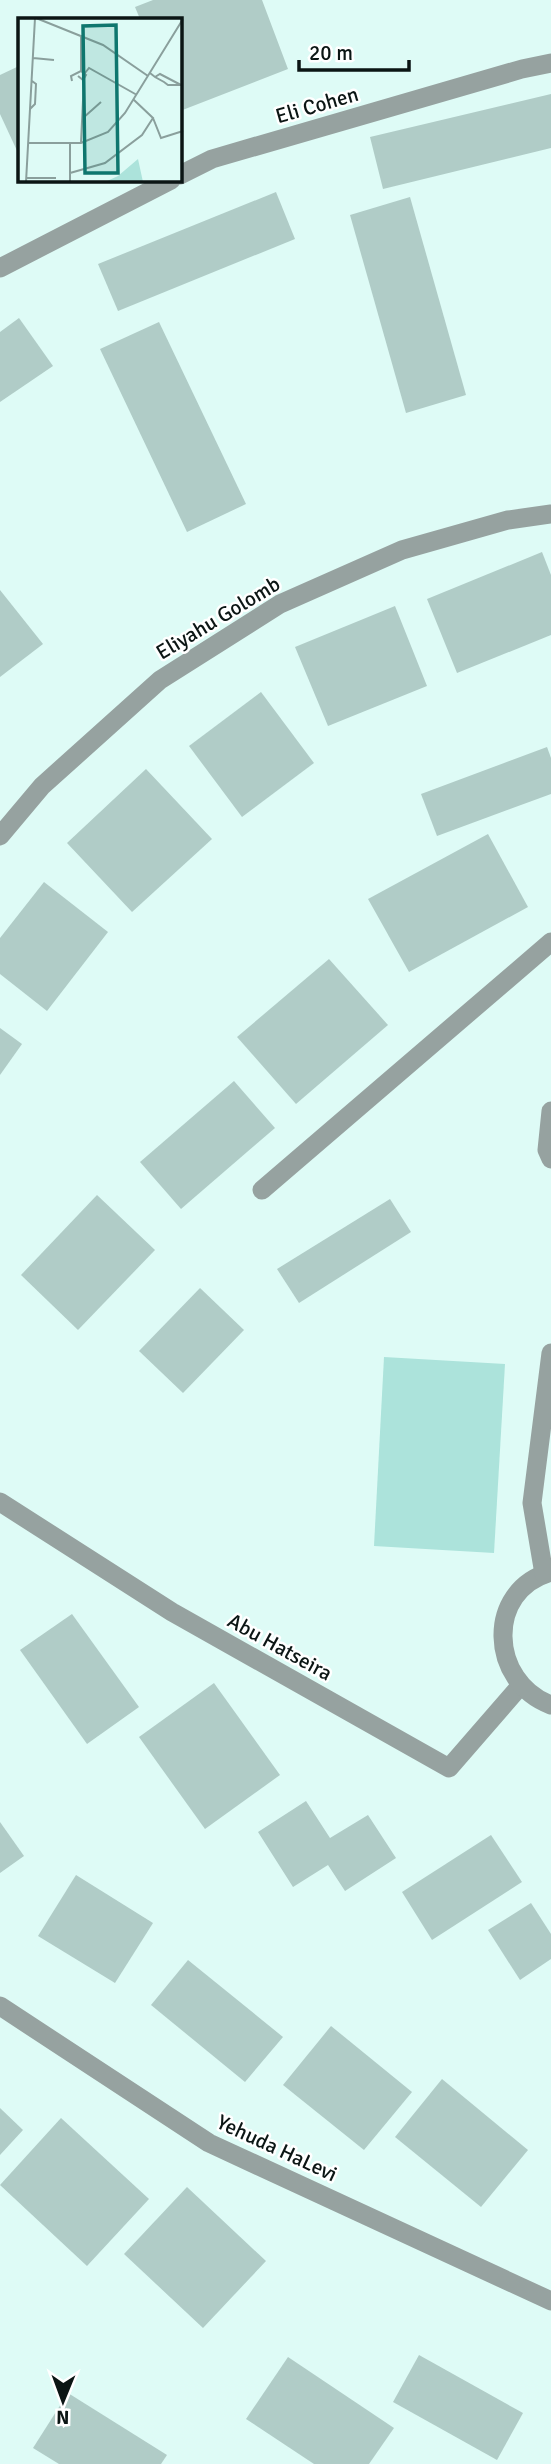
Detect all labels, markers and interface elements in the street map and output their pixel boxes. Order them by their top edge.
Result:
inset map [18,18,182,182]
scale bar [299,28,409,72]
text: 20 m [309,40,353,66]
street label: Eli Cohen [273,81,361,129]
street label: Eliyahu Golomb [151,571,285,665]
street label: Abu Hatseira [223,1608,337,1686]
street label: Yehuda HaLevi [213,2109,341,2187]
north arrow [28,2366,98,2436]
text: N [56,2405,70,2429]

